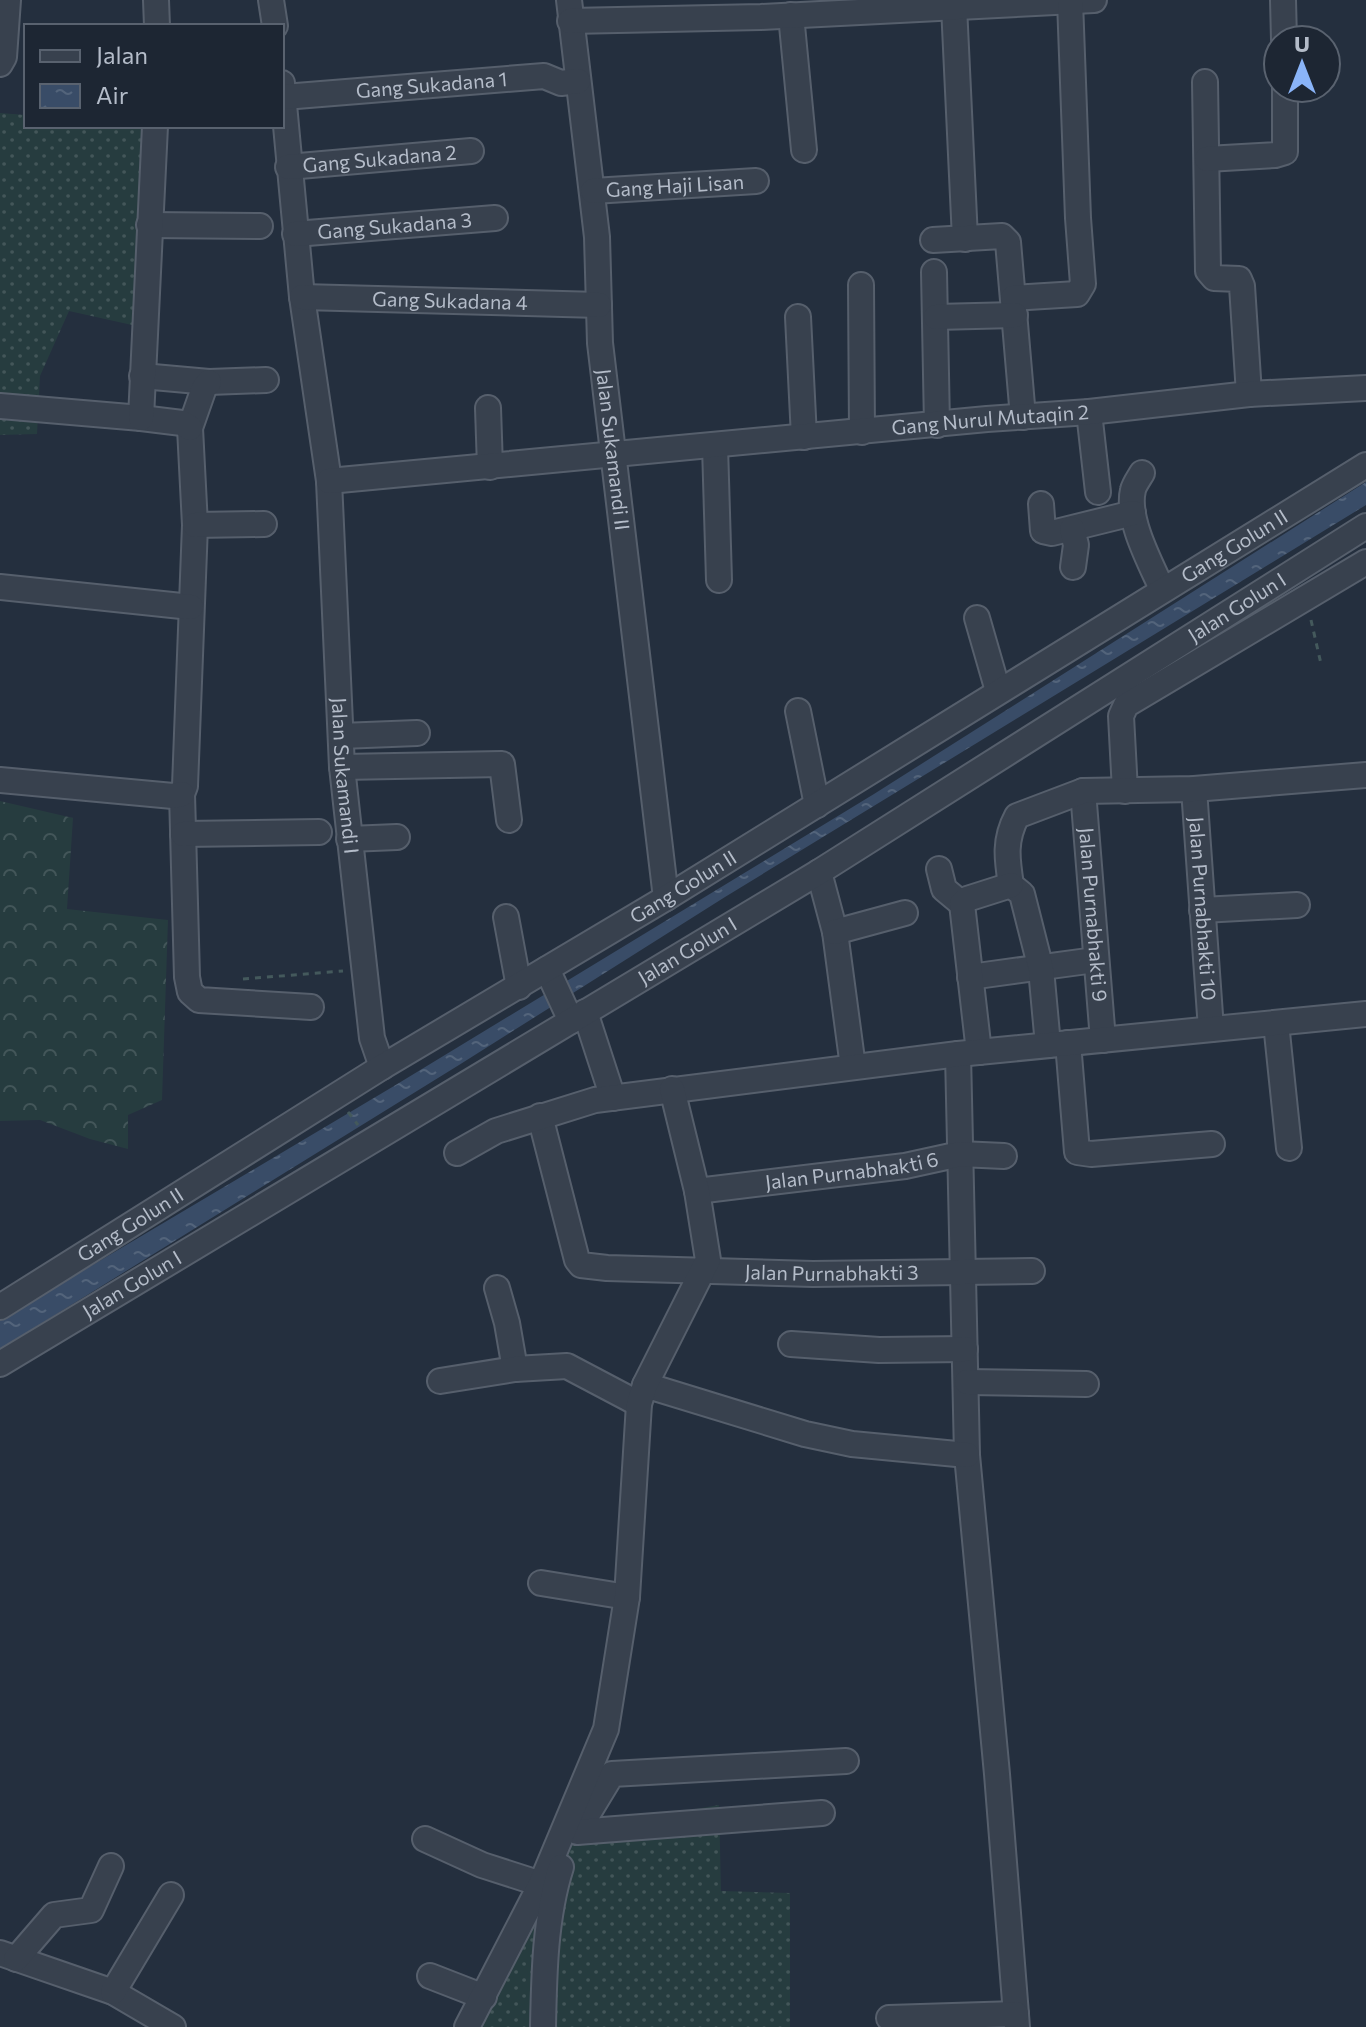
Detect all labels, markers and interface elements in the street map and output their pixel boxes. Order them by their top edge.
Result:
legend [24,24,284,128]
north arrow [1262,24,1342,104]
text: U [1294,30,1310,57]
text: Jalan [96,40,148,69]
street label: Gang Sukadana 1 [355,66,508,102]
text: Air [96,80,129,109]
street label: Gang Sukadana 2 [302,139,458,177]
street label: Gang Haji Lisan [605,169,745,201]
street label: Gang Sukadana 3 [317,207,473,243]
street label: Gang Sukadana 4 [372,286,528,314]
street label: Jalan Sukamandi II [592,367,635,532]
street label: Gang Nurul Mutaqin 2 [890,399,1090,439]
street label: Gang Golun II [1176,504,1292,587]
street label: Jalan Golun I [1183,567,1290,647]
street label: Jalan Sukamandi I [328,697,365,855]
street label: Jalan Purnabhakti 10 [1185,816,1222,1001]
street label: Jalan Purnabhakti 9 [1075,826,1113,1003]
street label: Gang Golun II [625,844,740,928]
street label: Jalan Golun I [633,911,741,989]
street label: Jalan Purnabhakti 6 [764,1146,940,1194]
street label: Gang Golun II [72,1182,187,1266]
street label: Jalan Golun I [78,1245,185,1323]
street label: Jalan Purnabhakti 3 [744,1259,919,1285]

